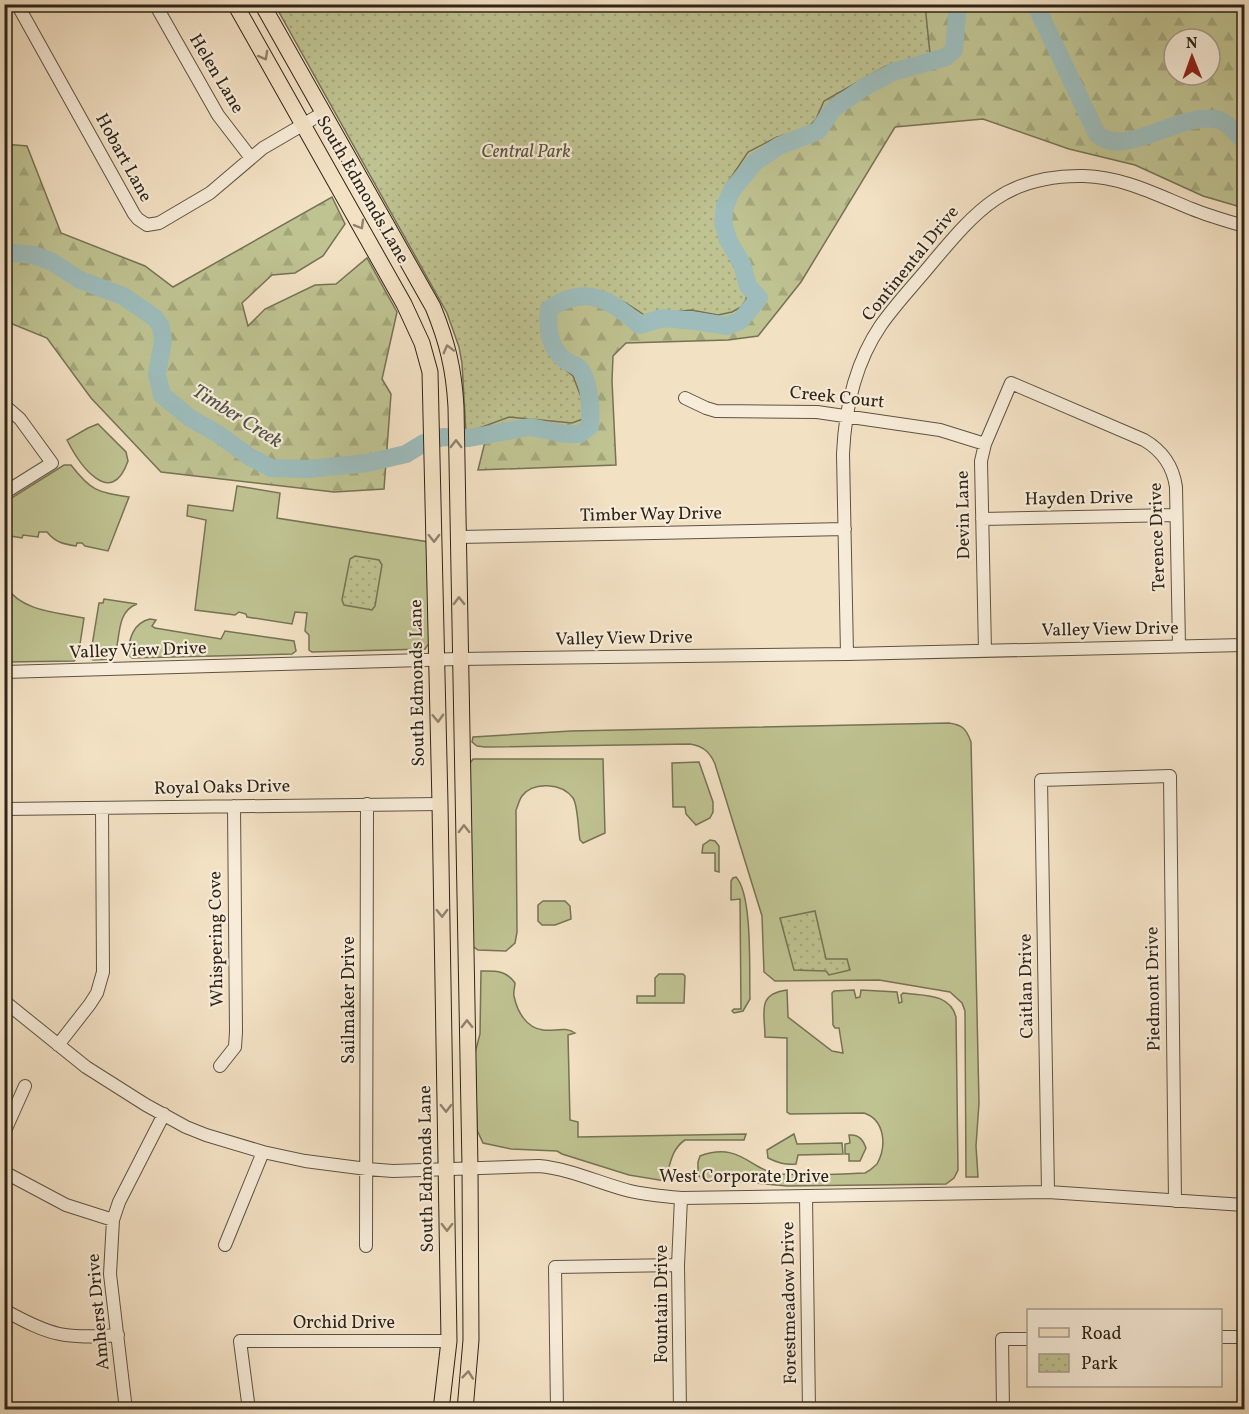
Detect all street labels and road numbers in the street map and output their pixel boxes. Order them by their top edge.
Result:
street label: Helen Lane [182,30,250,118]
street label: Hobart Lane [88,109,158,207]
street label: South Edmonds Lane [309,111,415,269]
street label: Continental Drive [857,201,965,327]
street label: Creek Court [788,381,886,415]
street label: Devin Lane [951,470,977,560]
street label: Terence Drive [1144,482,1172,592]
street label: Hayden Drive [1025,486,1133,512]
street label: Timber Way Drive [580,501,722,529]
street label: South Edmonds Lane [404,599,432,767]
street label: Valley View Drive [1041,616,1179,644]
street label: Valley View Drive [555,625,693,653]
street label: Valley View Drive [69,636,207,666]
street label: Royal Oaks Drive [154,774,290,802]
street label: Whispering Cove [203,871,231,1007]
street label: Piedmont Drive [1140,926,1168,1052]
street label: Caitlan Drive [1014,933,1040,1039]
street label: Sailmaker Drive [337,936,362,1064]
street label: South Edmonds Lane [413,1085,441,1253]
street label: West Corporate Drive [659,1165,829,1190]
street label: Forestmeadow Drive [776,1221,804,1385]
street label: Fountain Drive [650,1245,675,1363]
street label: Amherst Drive [81,1253,117,1371]
street label: Orchid Drive [293,1311,395,1336]

